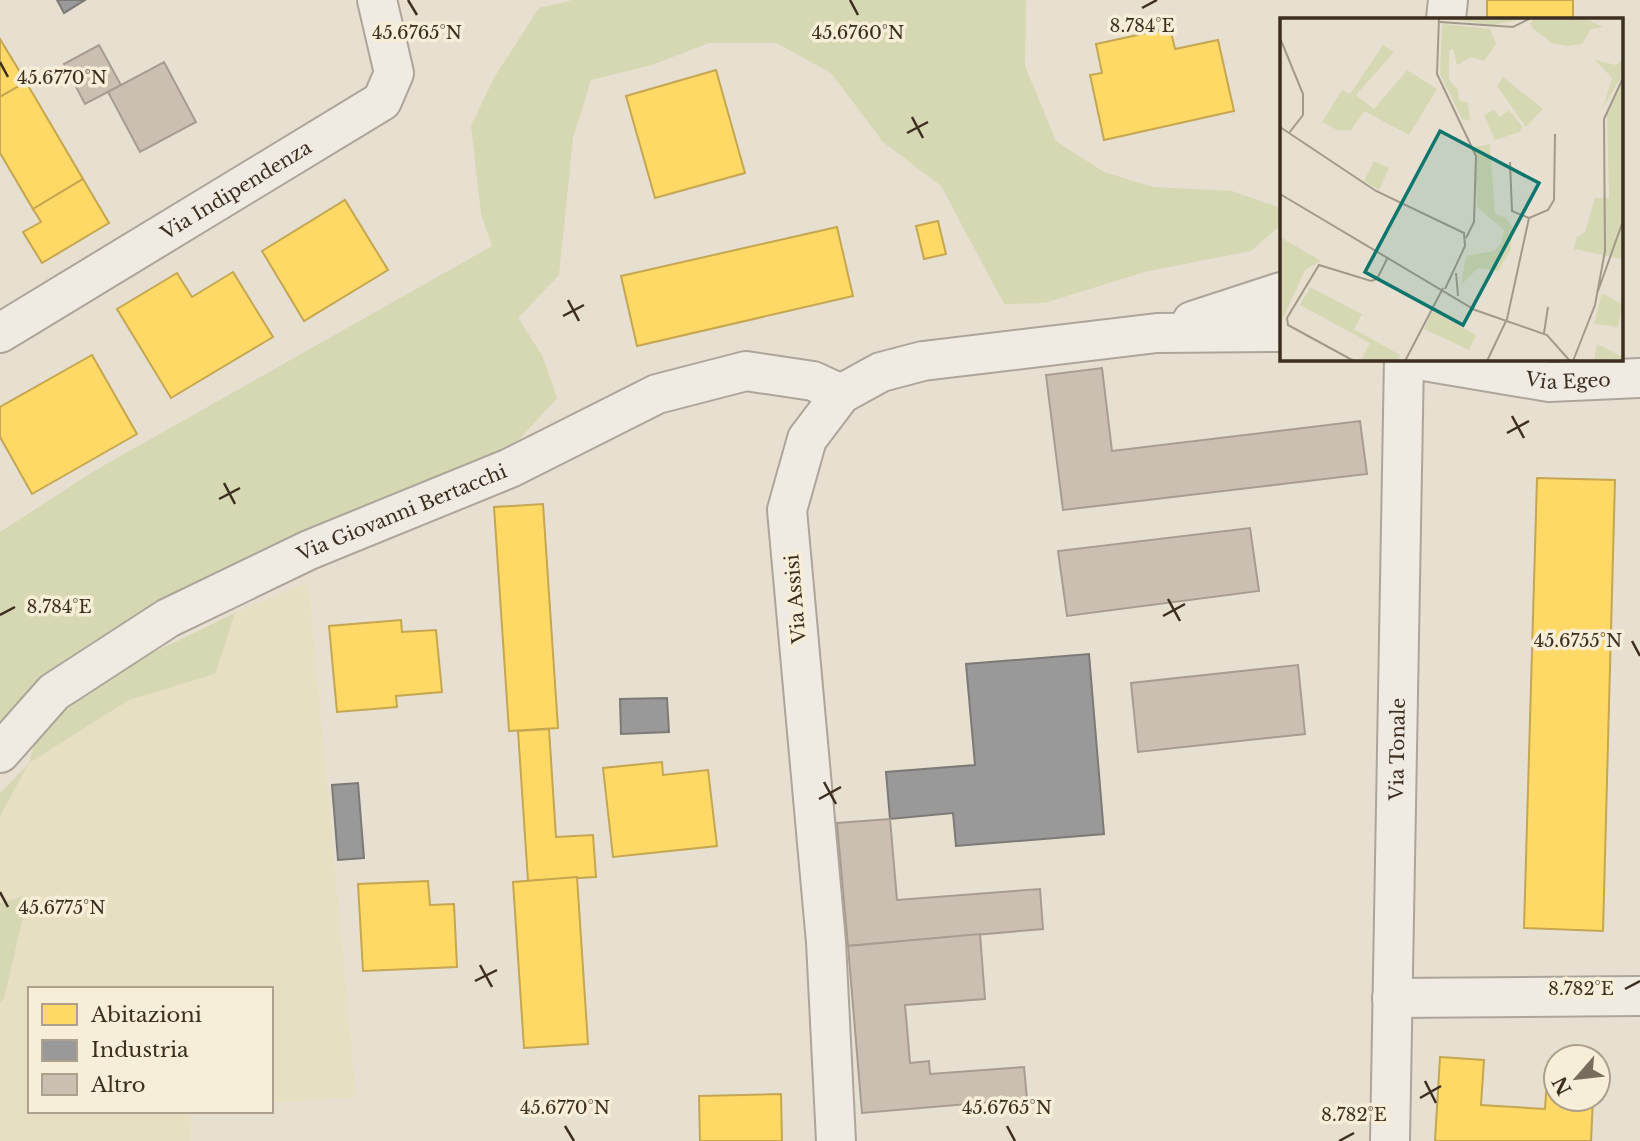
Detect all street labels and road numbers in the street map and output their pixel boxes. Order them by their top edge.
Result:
street label: Via Indipendenza [156,135,316,245]
street label: Via Egeo [1523,367,1611,394]
street label: Via Giovanni Bertacchi [292,459,511,566]
street label: Via Assisi [780,553,811,646]
street label: Via Tonale [1385,698,1410,802]

